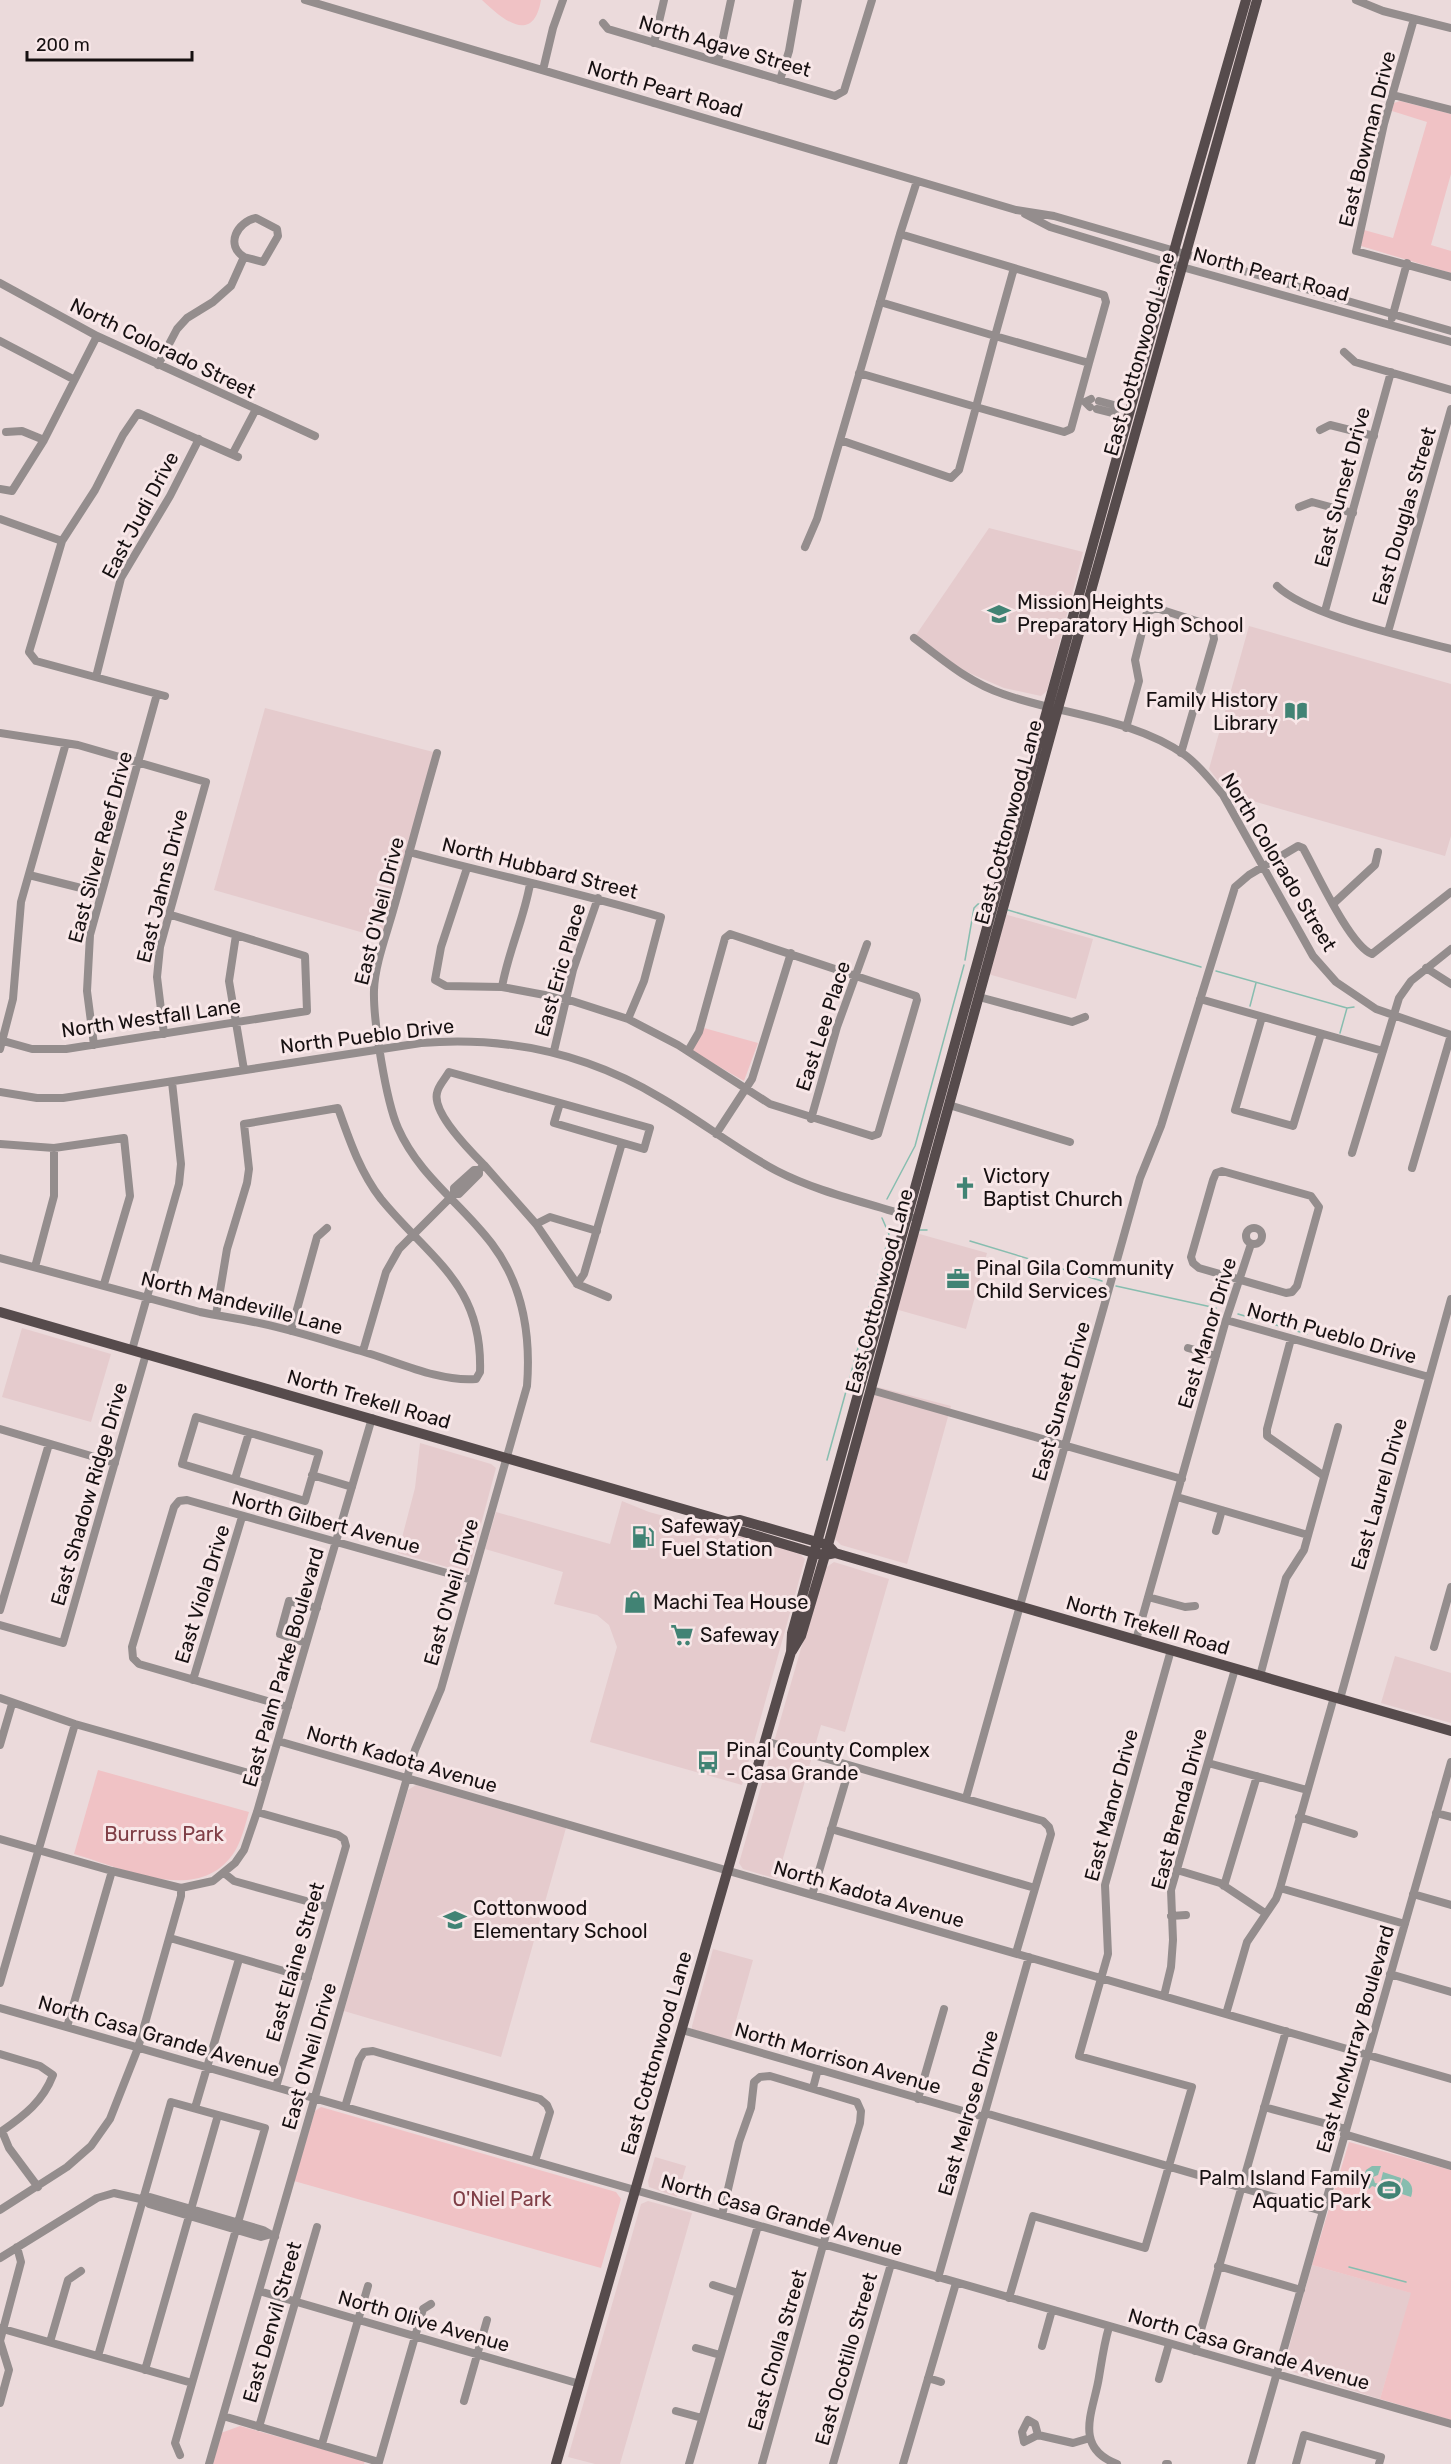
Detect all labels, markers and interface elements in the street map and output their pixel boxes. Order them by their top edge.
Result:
street label: North Agave Street [636,10,814,82]
scale bar [27,24,192,62]
text: 200 m [36,34,90,56]
street label: East Bowman Drive [1334,48,1400,230]
street label: North Peart Road [585,55,745,123]
street label: North Peart Road [1190,242,1352,306]
street label: East Cottonwood Lane [1098,249,1180,459]
street label: North Colorado Street [66,293,260,403]
street label: East Sunset Drive [1309,404,1375,570]
street label: East Douglas Street [1367,424,1441,608]
street label: East Judi Drive [96,447,184,583]
place label: Mission Heights Preparatory High School [1017,590,1244,637]
school or university icon: Mission Heights Preparatory High School [986,601,1012,627]
place label: Family History Library [1146,688,1278,735]
library icon: Family History Library [1283,698,1309,724]
street label: East Cottonwood Lane [969,717,1047,927]
street label: East Silver Reef Drive [63,748,137,946]
street label: North Colorado Street [1216,769,1342,956]
street label: East Jahns Drive [131,807,193,965]
street label: North Hubbard Street [440,832,641,904]
street label: East O'Neil Drive [349,834,409,988]
street label: East Eric Place [530,901,590,1039]
street label: East Lee Place [791,958,855,1094]
street label: North Westfall Lane [60,994,242,1042]
street label: North Pueblo Drive [279,1013,455,1059]
place label: Victory Baptist Church [983,1164,1123,1211]
church icon: Victory Baptist Church [952,1175,978,1201]
street label: East Cottonwood Lane [840,1186,918,1396]
street label: East Manor Drive [1173,1255,1241,1411]
place label: Pinal Gila Community Child Services [976,1256,1174,1303]
street label: North Mandeville Lane [139,1266,345,1340]
office icon: Pinal Gila Community Child Services [945,1266,971,1292]
street label: North Pueblo Drive [1244,1297,1420,1369]
street label: East Sunset Drive [1027,1318,1095,1484]
street label: North Trekell Road [284,1364,454,1434]
street label: East Shadow Ridge Drive [46,1380,132,1608]
street label: East Laurel Drive [1346,1415,1412,1573]
street label: North Gilbert Avenue [229,1485,423,1559]
place label: Safeway Fuel Station [661,1514,773,1561]
street label: East O'Neil Drive [419,1516,483,1668]
street label: East Viola Drive [170,1522,234,1666]
fuel station icon: Safeway Fuel Station [630,1524,656,1550]
street label: East Palm Parke Boulevard [237,1544,329,1790]
shop icon: Machi Tea House [622,1589,648,1615]
place label: Machi Tea House [653,1590,808,1614]
street label: North Trekell Road [1063,1590,1233,1660]
supermarket icon: Safeway [669,1622,695,1648]
place label: Safeway [700,1623,779,1647]
street label: North Kadota Avenue [304,1720,500,1798]
street label: East Manor Drive [1079,1726,1143,1884]
street label: East Brenda Drive [1146,1726,1212,1892]
place label: Pinal County Complex - Casa Grande [726,1738,930,1785]
bus stop icon: Pinal County Complex - Casa Grande [695,1749,721,1775]
park label: Burruss Park [104,1822,224,1846]
street label: North Kadota Avenue [771,1855,967,1933]
street label: East Elaine Street [261,1879,329,2045]
place label: Cottonwood Elementary School [473,1896,648,1943]
school or university icon: Cottonwood Elementary School [442,1907,468,1933]
street label: East McMurray Boulevard [1311,1922,1399,2156]
street label: East Cottonwood Lane [615,1948,697,2158]
street label: East O'Neil Drive [277,1980,341,2132]
street label: North Casa Grande Avenue [35,1990,283,2082]
street label: North Morrison Avenue [732,2017,944,2099]
street label: East Melrose Drive [933,2027,1003,2199]
place label: Palm Island Family Aquatic Park [1199,2166,1372,2213]
street label: North Casa Grande Avenue [658,2169,906,2261]
sports icon: Palm Island Family Aquatic Park [1376,2177,1402,2203]
park label: O'Niel Park [452,2187,552,2211]
street label: East Denvil Street [238,2239,307,2405]
street label: East Cholla Street [743,2266,812,2433]
street label: East Ocotillo Street [810,2270,882,2448]
street label: North Olive Avenue [335,2285,513,2357]
street label: North Casa Grande Avenue [1125,2303,1373,2395]

